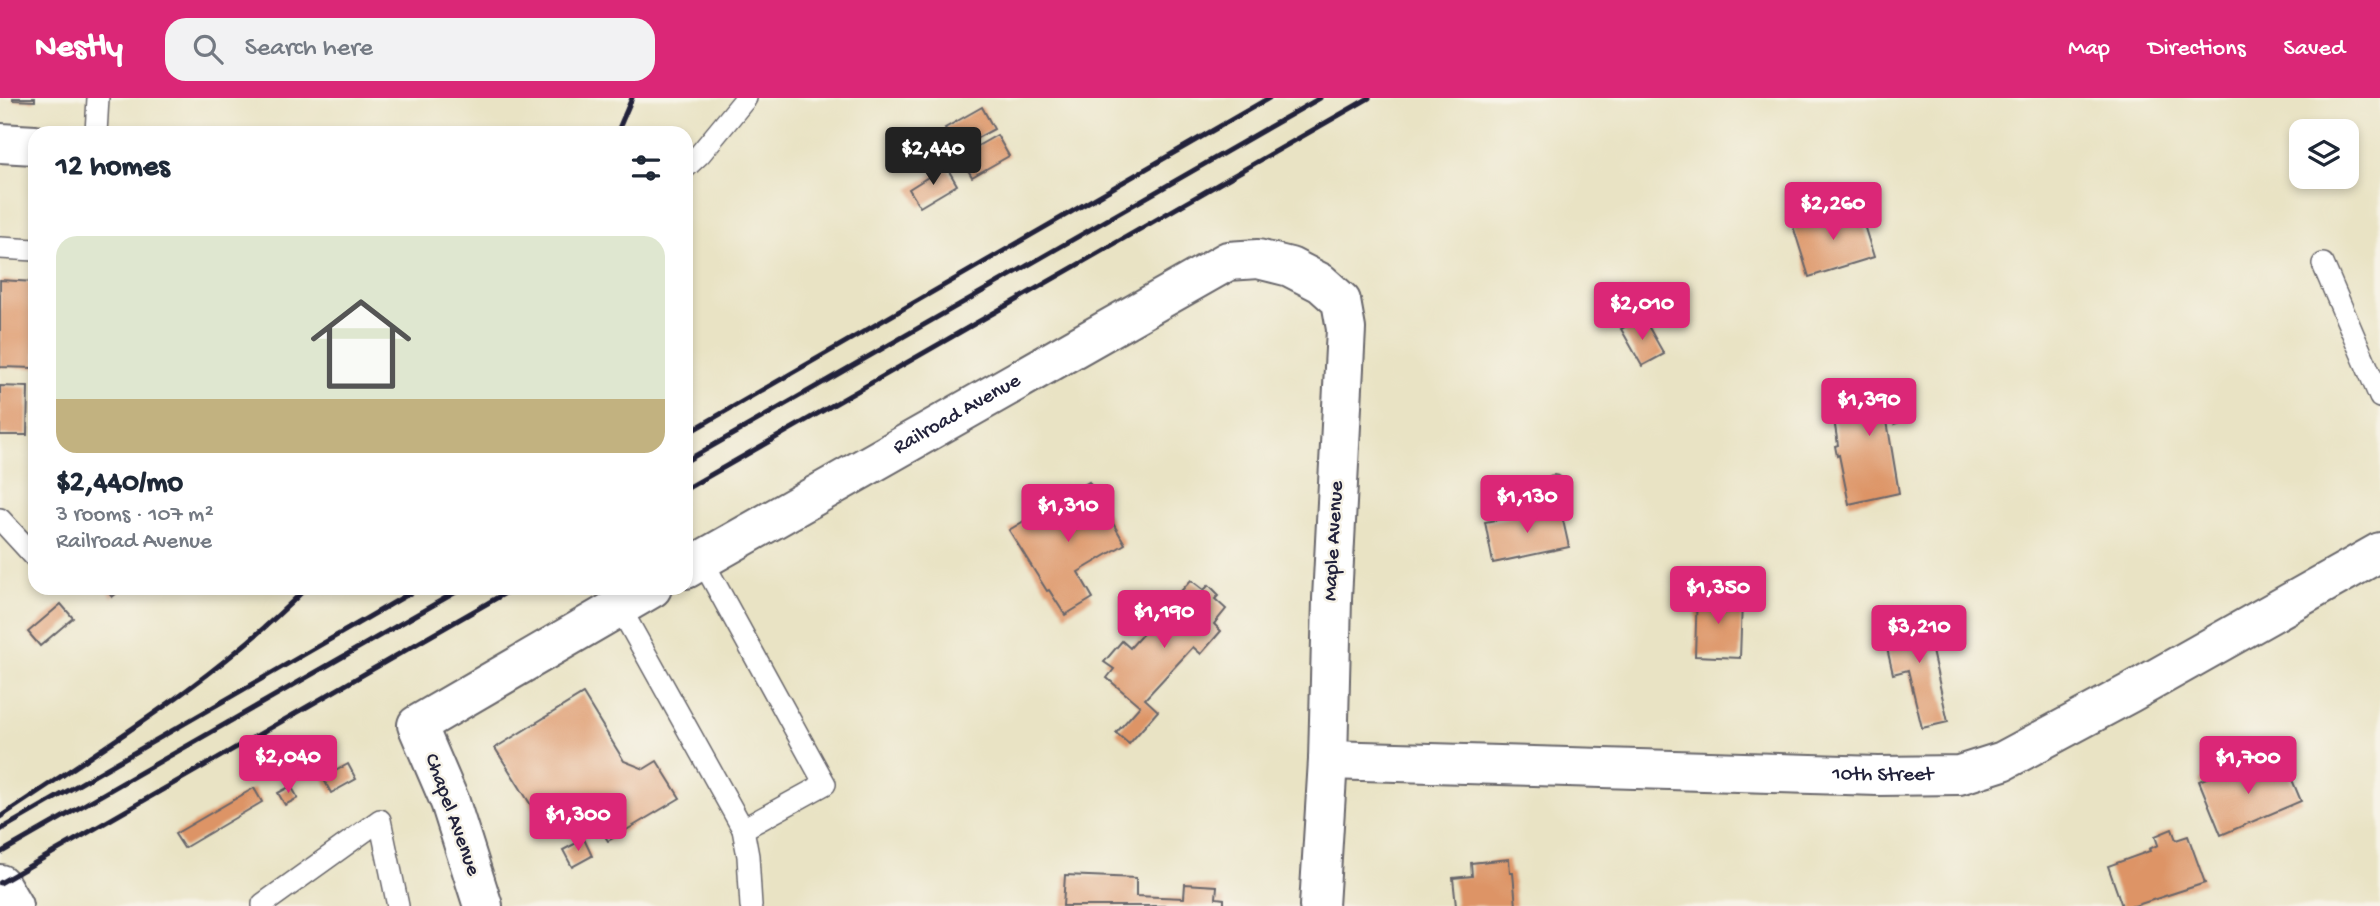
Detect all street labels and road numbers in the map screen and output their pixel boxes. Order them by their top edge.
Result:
street label: Railroad Avenue [889,368,1026,461]
street label: Maple Avenue [1319,479,1351,602]
street label: Chapel Avenue [417,750,485,881]
street label: 10th Street [1831,762,1936,789]

